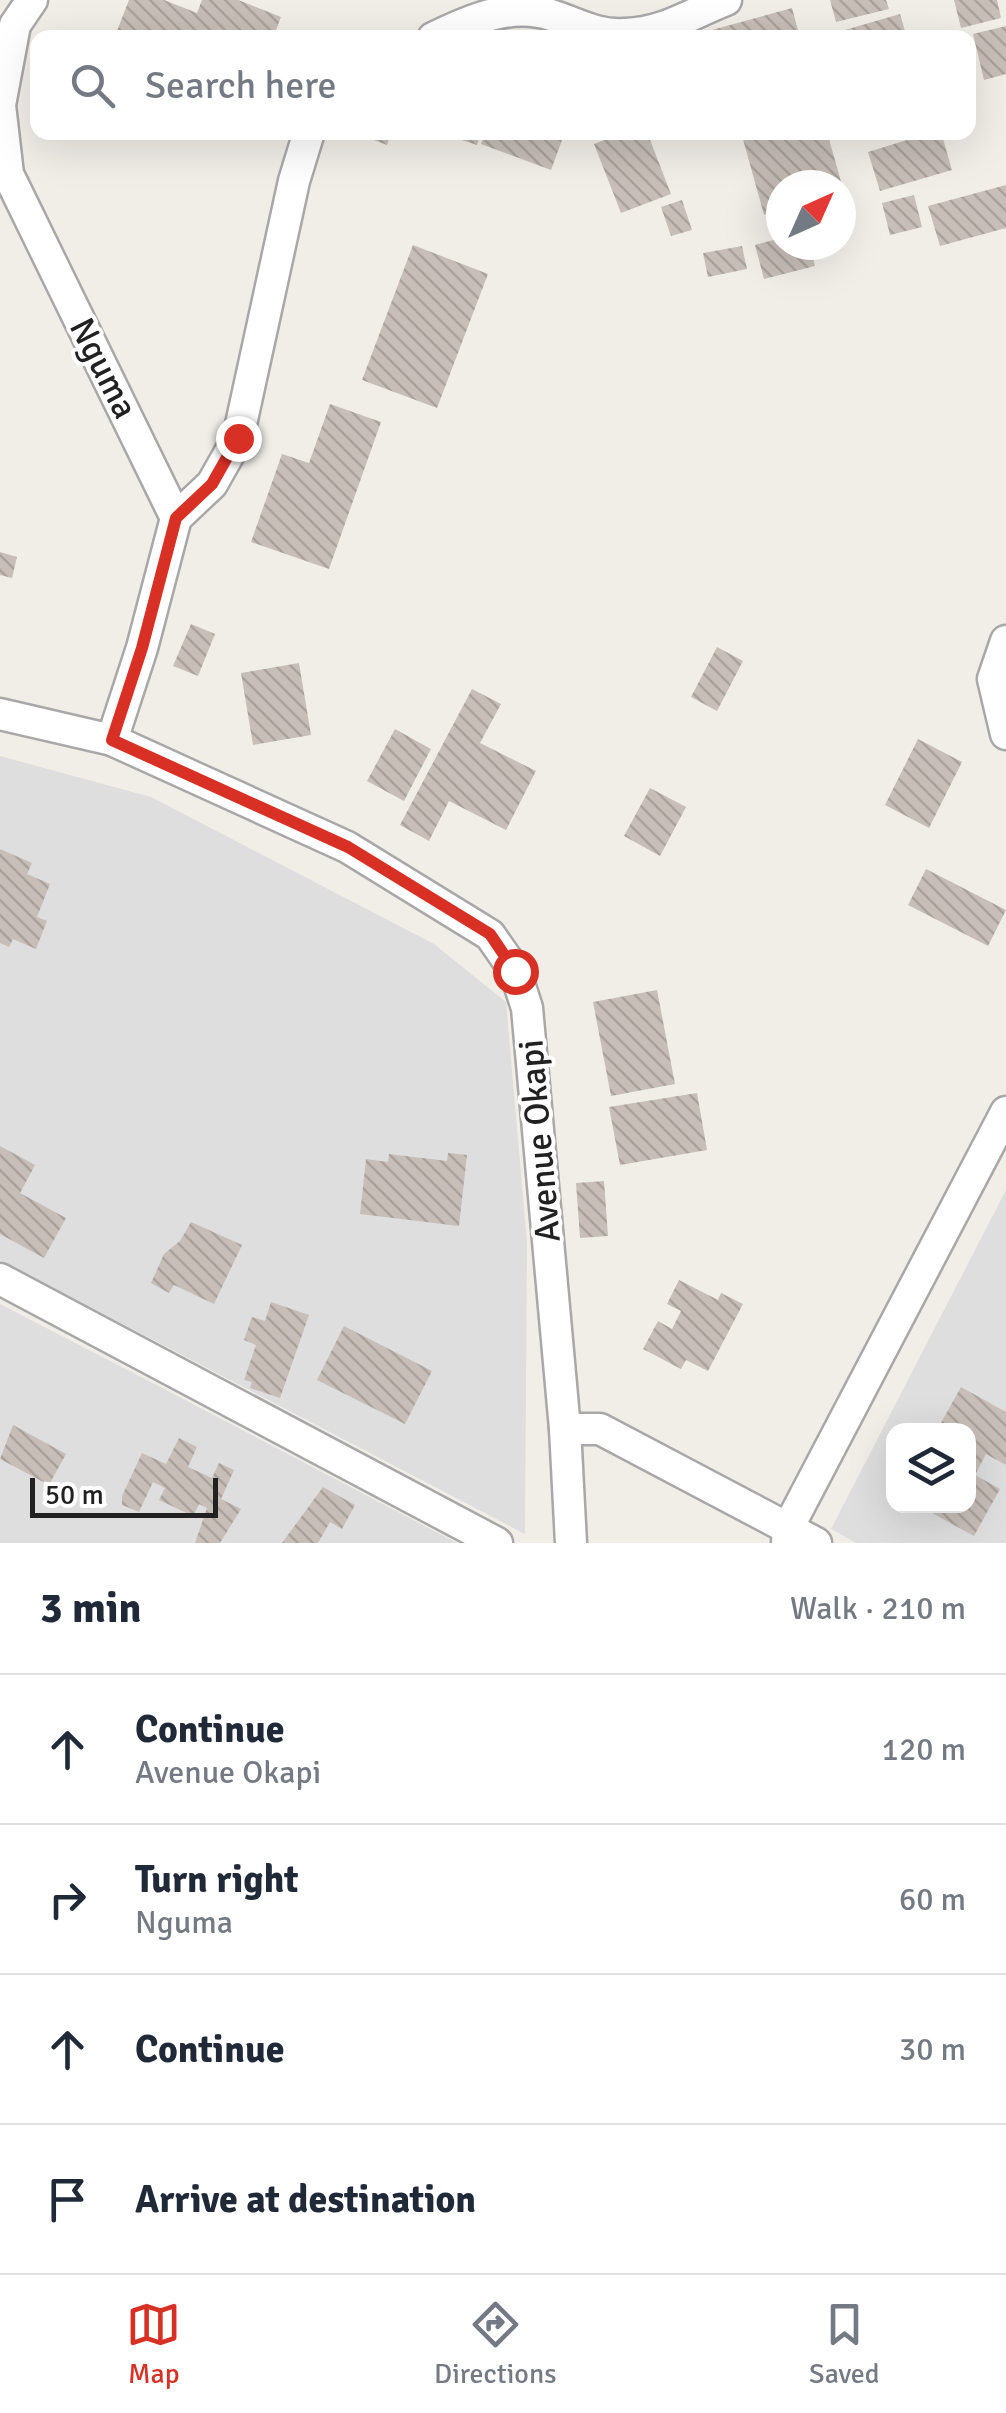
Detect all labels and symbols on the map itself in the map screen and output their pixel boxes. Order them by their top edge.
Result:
north arrow [766,170,856,260]
street label: Nguma [60,311,147,426]
route end [216,416,262,462]
route start [493,949,539,995]
street label: Avenue Okapi [509,1038,570,1244]
scale bar [30,1473,218,1518]

